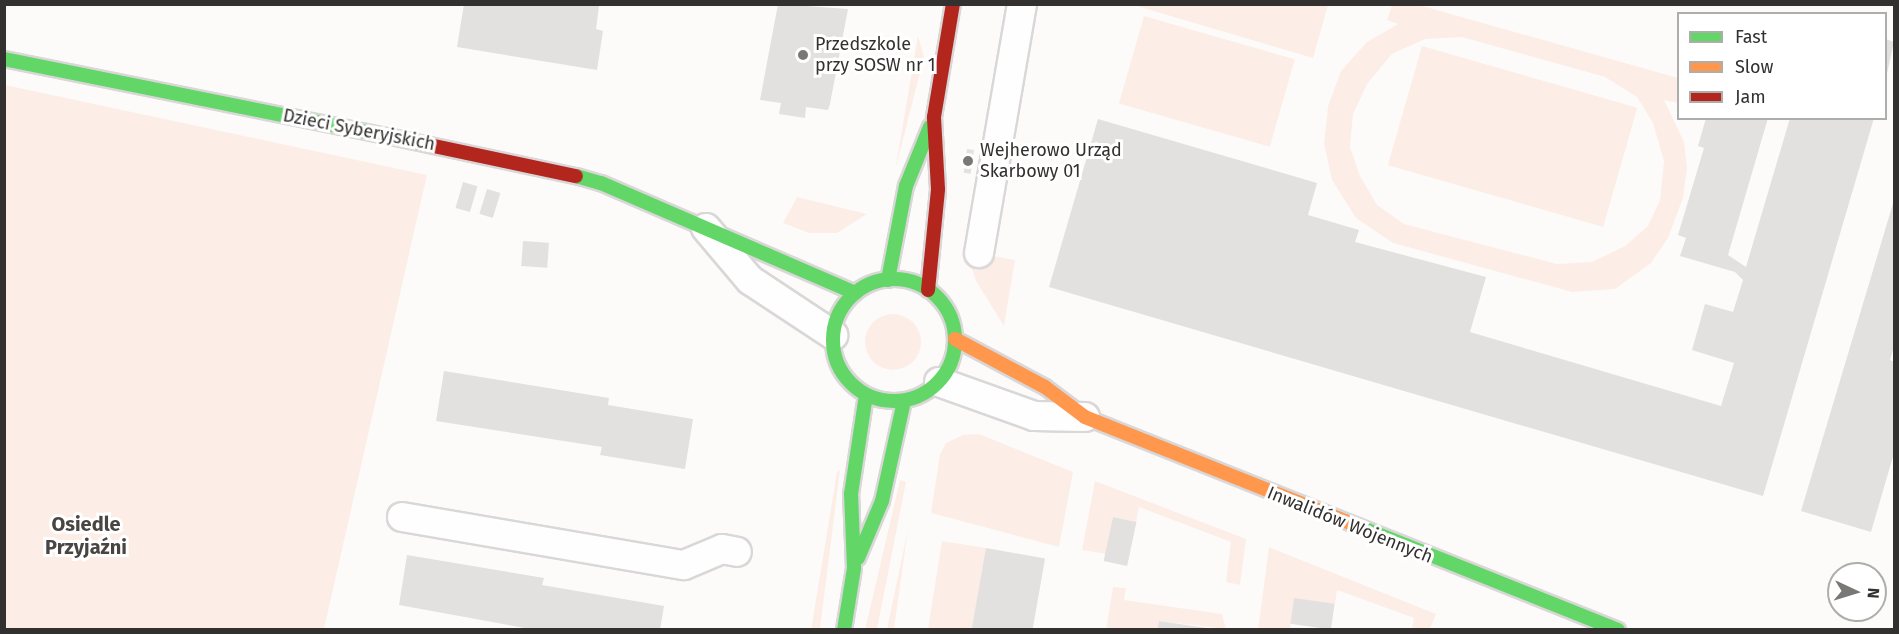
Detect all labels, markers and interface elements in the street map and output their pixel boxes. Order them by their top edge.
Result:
legend [1677,12,1887,120]
text: Fast [1735,26,1767,48]
place label: Przedszkole przy SOSW nr 1 [815,34,936,76]
marker: Przedszkole przy SOSW nr 1 [796,48,810,62]
text: Slow [1735,56,1773,78]
text: Jam [1735,86,1766,108]
street label: Dzieci Syberyjskich [281,105,437,155]
place label: Wejherowo Urząd Skarbowy 01 [980,140,1122,182]
marker: Wejherowo Urząd Skarbowy 01 [961,154,975,168]
street label: Inwalidów Wojennych [1264,482,1436,568]
district label: Osiedle Przyjaźni [45,512,127,559]
north arrow [1827,562,1887,622]
text: N [1864,587,1883,599]

